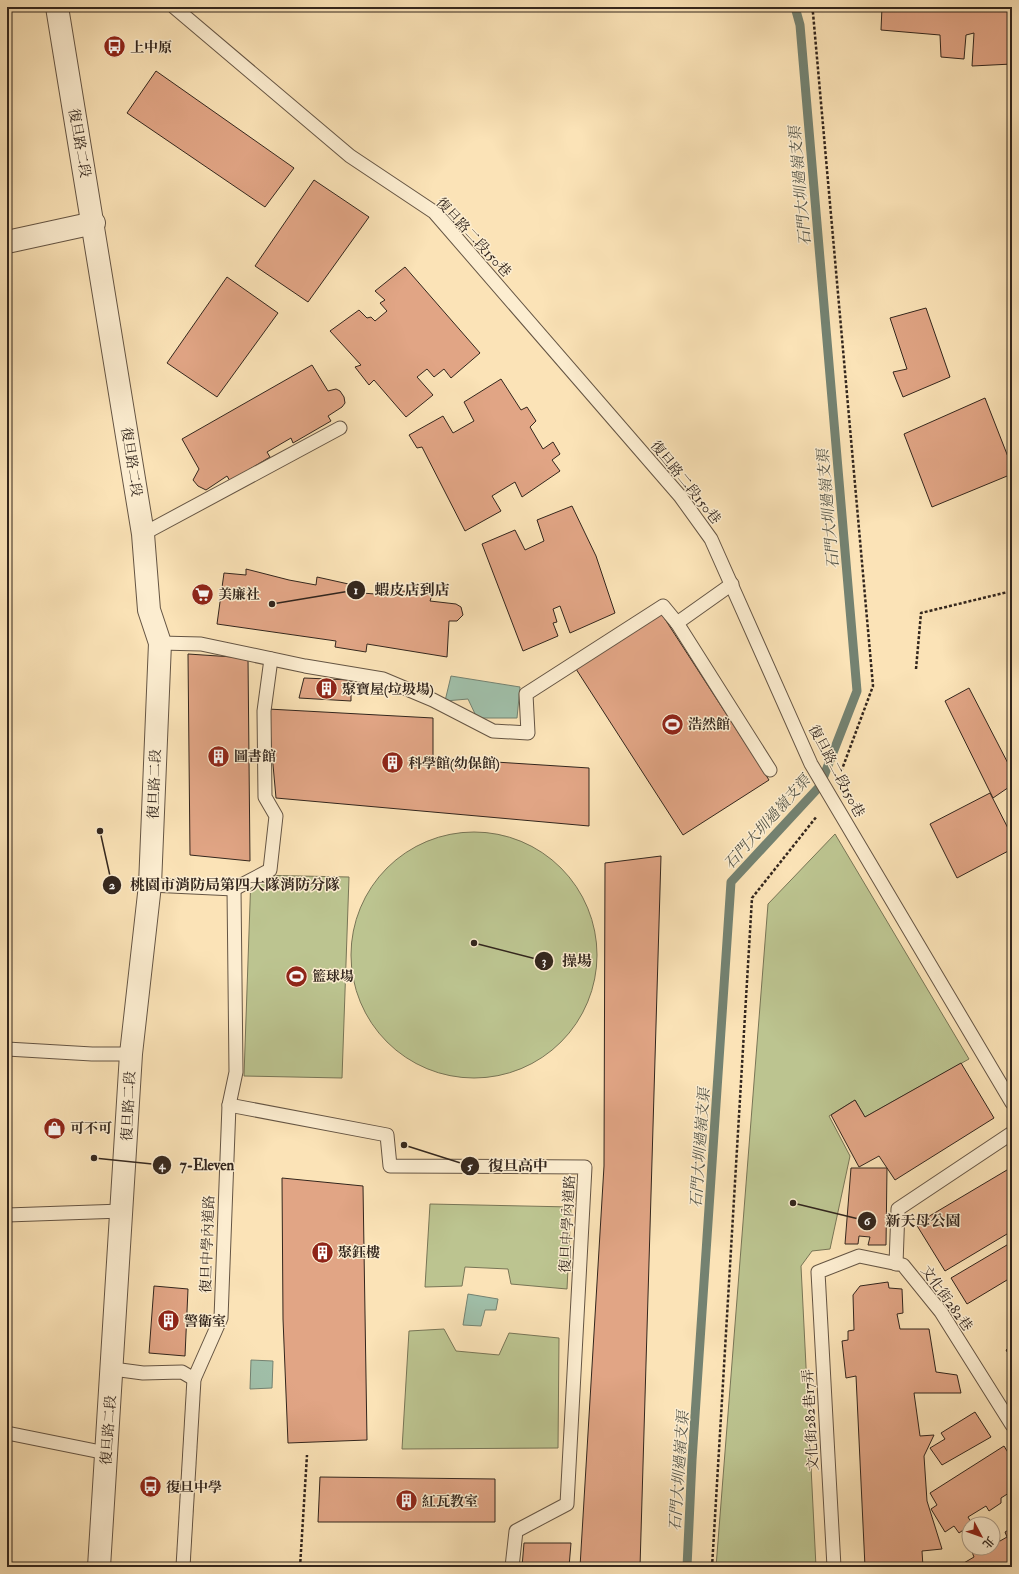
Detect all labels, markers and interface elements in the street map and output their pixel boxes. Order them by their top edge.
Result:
bus stop icon: 上中原 [101,34,127,60]
place label: 上中原 [130,39,172,56]
street label: 復旦路二段 [65,107,94,179]
water label: 石門大圳過嶺支渠 [786,123,815,247]
street label: 復旦路二段150巷 [433,194,515,280]
street label: 復旦路二段 [118,426,145,498]
street label: 復旦路二段150巷 [647,437,724,527]
water label: 石門大圳過嶺支渠 [814,446,843,570]
callout: 蝦皮店到店 [346,577,457,604]
supermarket icon: 美廉社 [189,581,215,607]
text: 蝦皮店到店 [374,581,450,600]
text: 1 [354,583,358,598]
place label: 美廉社 [218,586,260,603]
building icon: 聚寶屋(垃圾場) [313,676,339,702]
place label: 聚寶屋(垃圾場) [342,681,434,698]
sports icon: 浩然館 [659,711,685,737]
place label: 浩然館 [688,716,730,733]
street label: 復旦路二段150巷 [805,722,868,820]
building icon: 圖書館 [206,743,232,769]
place label: 圖書館 [234,748,276,765]
street label: 復旦路二段 [145,749,164,819]
building icon: 科學館(幼保館) [379,750,405,776]
place label: 科學館(幼保館) [408,755,500,772]
water label: 石門大圳過嶺支渠 [720,770,816,873]
callout: 桃園市消防局第四大隊消防分隊 [102,872,348,899]
text: 桃園市消防局第四大隊消防分隊 [130,876,340,895]
text: 2 [109,878,115,893]
callout: 操場 [534,948,600,975]
text: 操場 [562,952,592,971]
text: 3 [542,954,547,969]
sports icon: 籃球場 [284,963,310,989]
place label: 籃球場 [312,968,354,985]
street label: 復旦路二段 [118,1071,139,1141]
water label: 石門大圳過嶺支渠 [687,1086,714,1209]
shop icon: 可不可 [42,1115,68,1141]
place label: 可不可 [70,1120,112,1137]
callout: 7-Eleven [152,1151,242,1178]
callout: 復旦高中 [460,1152,556,1179]
text: 7-Eleven [180,1156,234,1175]
text: 復旦高中 [488,1157,548,1176]
text: 4 [158,1158,167,1173]
text: 5 [467,1159,473,1174]
street label: 復旦中學內道路 [556,1175,579,1273]
street label: 復旦中學內道路 [197,1195,218,1293]
callout: 新天母公園 [857,1207,968,1234]
text: 新天母公園 [885,1212,961,1231]
text: 6 [864,1214,871,1229]
building icon: 聚鈺樓 [310,1239,336,1265]
place label: 聚鈺樓 [338,1244,380,1261]
street label: 文化街282巷 [917,1262,976,1334]
building icon: 警衛室 [156,1308,182,1334]
place label: 警衛室 [184,1313,226,1330]
street label: 文化街282巷17弄 [799,1369,822,1471]
street label: 復旦路二段 [98,1395,119,1466]
water label: 石門大圳過嶺支渠 [666,1409,693,1532]
bus stop icon: 復旦中學 [137,1474,163,1500]
place label: 復旦中學 [166,1479,222,1496]
building icon: 紅瓦教室 [394,1488,420,1514]
place label: 紅瓦教室 [422,1493,478,1510]
north arrow [961,1516,1001,1556]
text: 北 [980,1534,997,1551]

